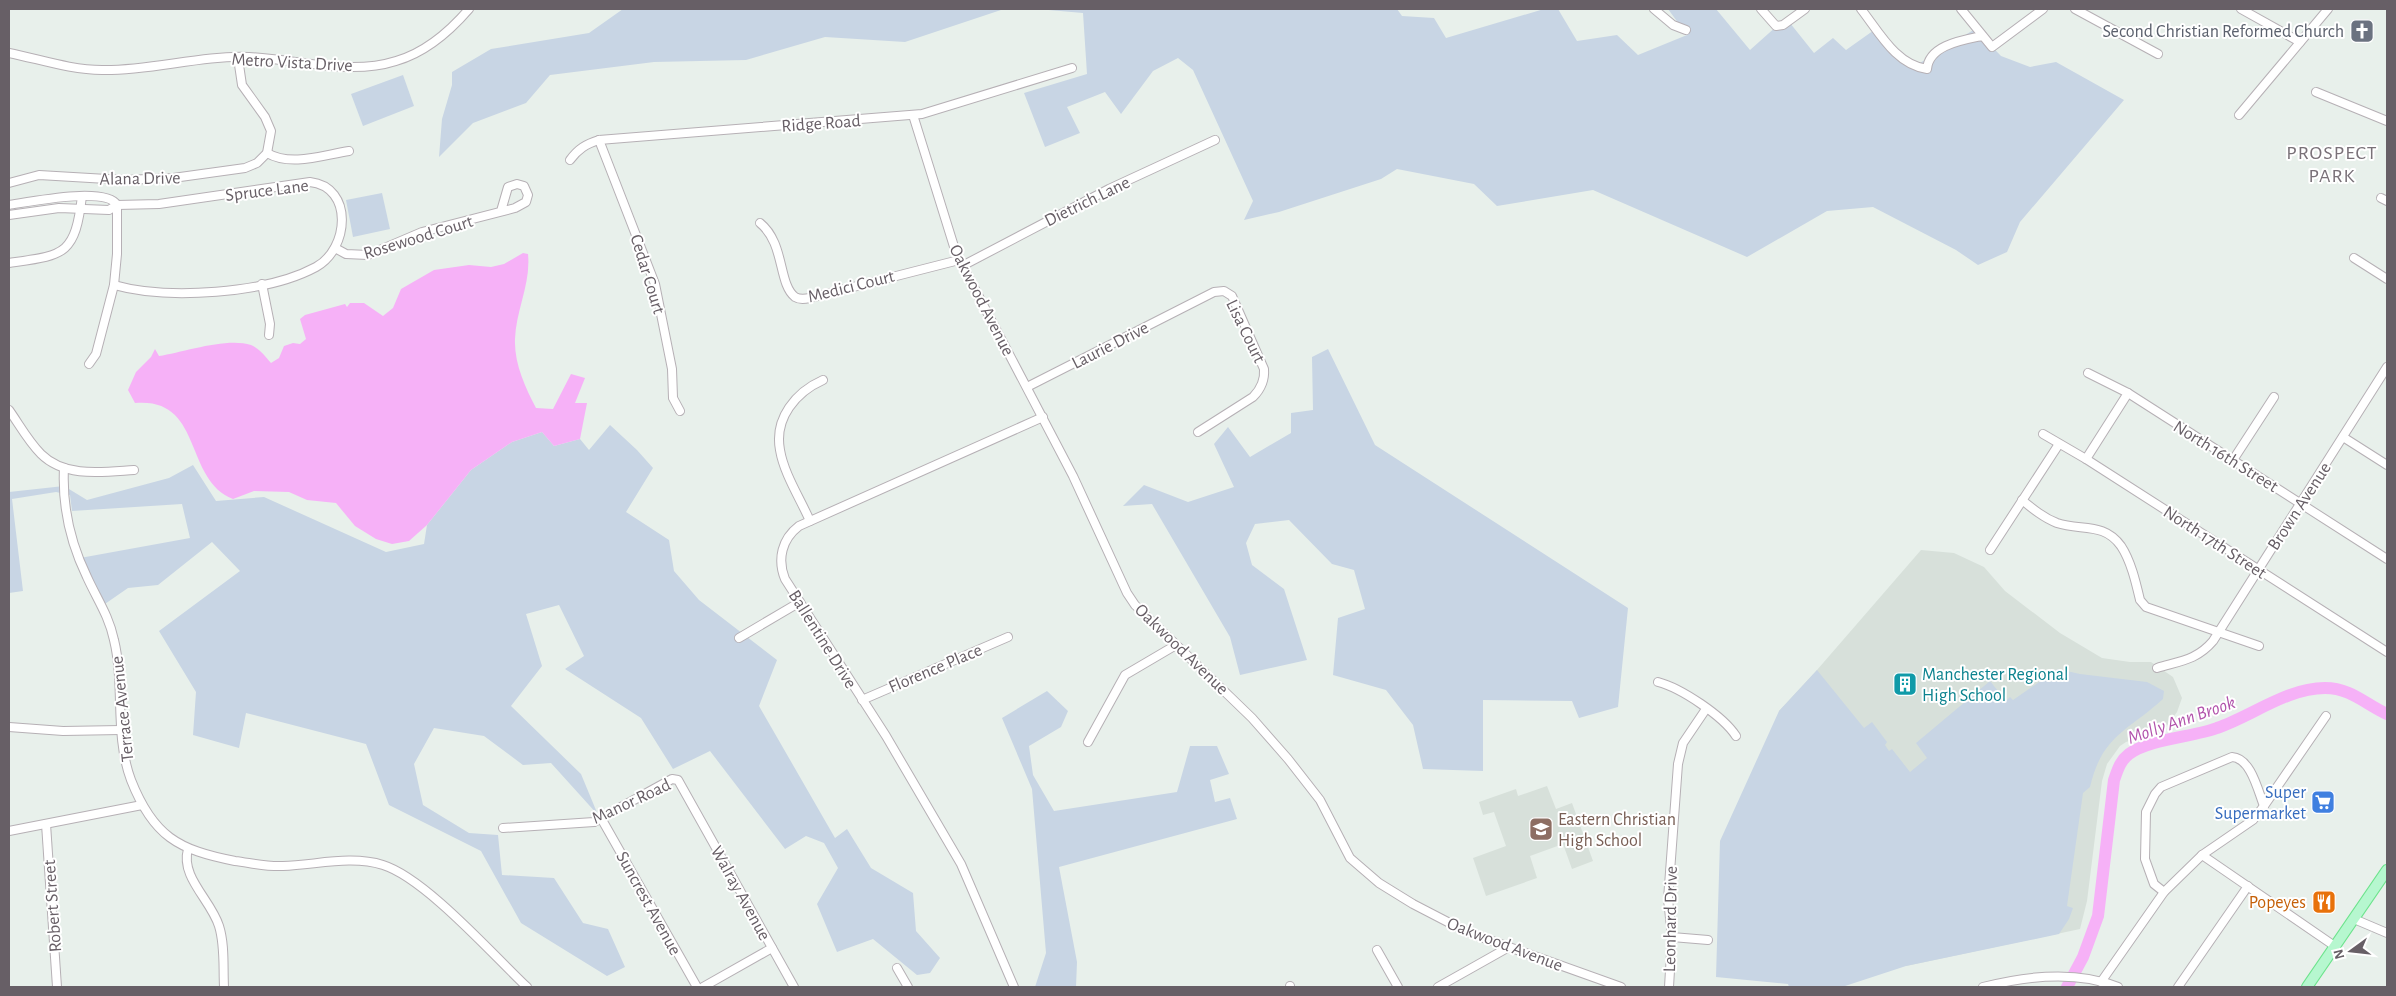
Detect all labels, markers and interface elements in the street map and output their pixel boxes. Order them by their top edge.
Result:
church icon: Second Christian Reformed Church [2349,18,2375,44]
place label: Second Christian Reformed Church [2102,23,2344,41]
street label: Metro Vista Drive [231,51,353,75]
street label: Ridge Road [781,112,861,136]
district label: PROSPECT PARK [2286,143,2378,186]
street label: Alana Drive [99,169,181,189]
street label: Dietrich Lane [1042,173,1133,230]
street label: Spruce Lane [224,177,310,205]
street label: Rosewood Court [361,213,475,263]
street label: Cedar Court [626,232,668,316]
street label: Oakwood Avenue [945,242,1017,359]
street label: Medici Court [806,267,897,306]
street label: Lisa Court [1222,297,1268,366]
street label: Laurie Drive [1069,319,1152,373]
street label: North 16th Street [2170,418,2281,496]
street label: Brown Avenue [2265,459,2335,554]
street label: North 17th Street [2160,503,2269,583]
street label: Ballentine Drive [785,587,860,692]
street label: Oakwood Avenue [1131,601,1232,699]
street label: Florence Place [886,641,985,697]
street label: Terrace Avenue [108,655,138,763]
place label: Manchester Regional High School [1922,666,2069,705]
building icon: Manchester Regional High School [1892,671,1918,697]
water label: Molly Ann Brook [2125,693,2238,748]
street label: Manor Road [589,776,674,828]
place label: Super Supermarket [2215,784,2306,823]
supermarket icon: Super Supermarket [2310,789,2336,815]
place label: Eastern Christian High School [1558,811,1676,850]
school or university icon: Eastern Christian High School [1528,816,1554,842]
street label: Walray Avenue [707,843,773,944]
street label: Suncrest Avenue [612,849,684,958]
street label: Robert Street [41,859,65,953]
street label: Leonhard Drive [1661,866,1681,972]
restaurant icon: Popeyes [2311,889,2337,915]
place label: Popeyes [2249,894,2306,912]
street label: Oakwood Avenue [1444,915,1565,975]
north arrow [2326,926,2376,976]
text: N [2331,948,2347,961]

